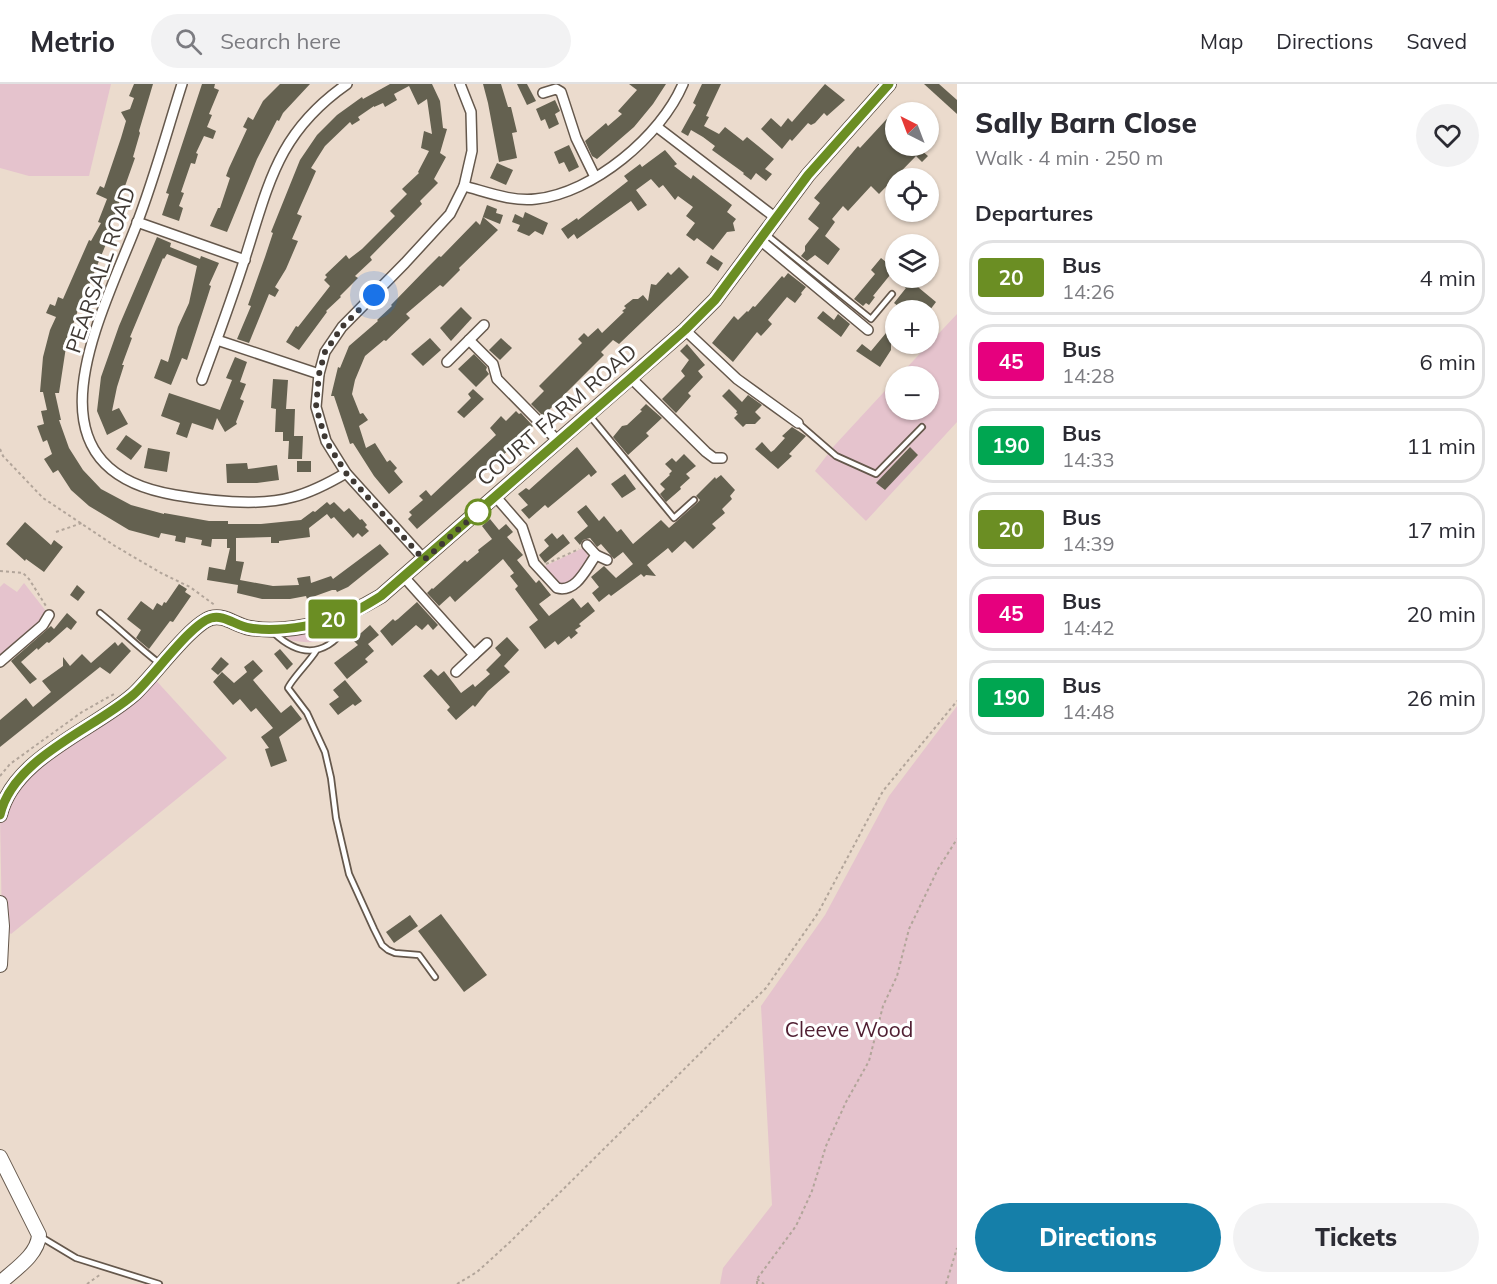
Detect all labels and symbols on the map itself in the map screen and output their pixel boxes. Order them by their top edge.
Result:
north arrow [885,102,939,156]
street label: PEARSALL ROAD [59,183,141,356]
your location [359,280,389,310]
street label: COURT FARM ROAD [471,338,642,491]
unlabelled marker [465,499,491,525]
line badge: 20 [306,600,360,638]
park label: Cleeve Wood [785,1016,913,1042]

